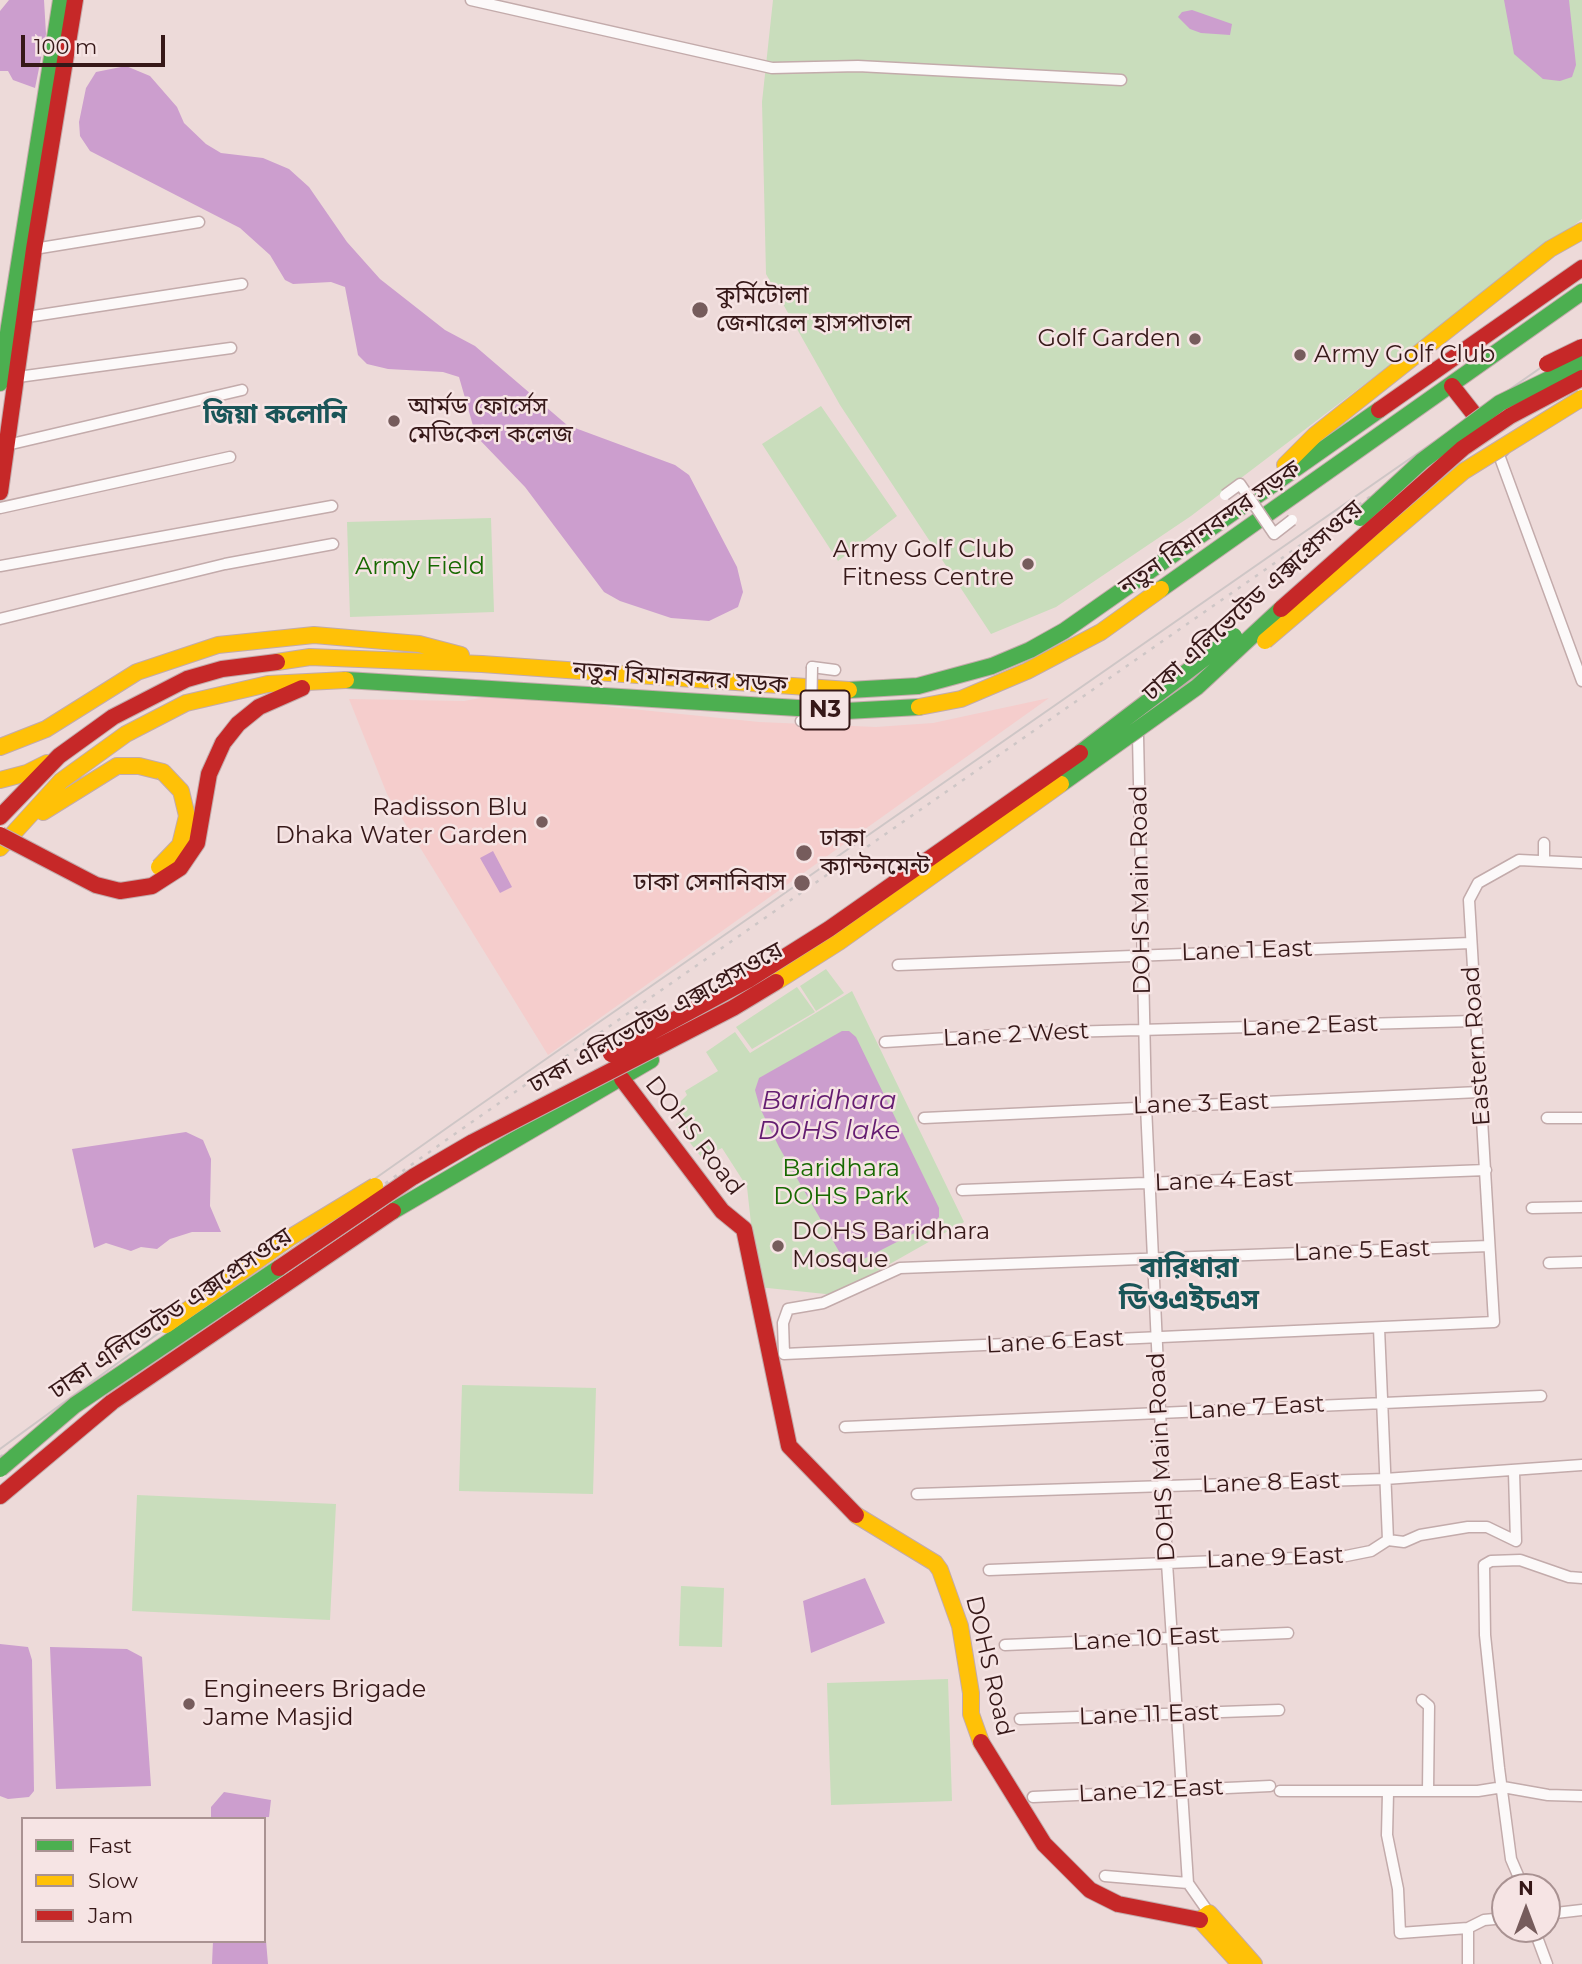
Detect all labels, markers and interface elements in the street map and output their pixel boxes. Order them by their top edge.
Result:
scale bar [24,21,168,65]
text: 100 m [34,34,97,59]
place label: কুর্মিটোলা জেনারেল হাসপাতাল [716,282,912,338]
marker: কুর্মিটোলা জেনারেল হাসপাতাল [690,300,710,320]
place label: Golf Garden [1037,325,1181,353]
marker: Golf Garden [1187,331,1203,347]
place label: Army Golf Club [1314,341,1495,369]
marker: Army Golf Club [1292,347,1308,363]
place label: আর্মড ফোর্সেস মেডিকেল কলেজ [408,393,573,449]
district label: জিয়া কলোনি [203,399,347,431]
marker: আর্মড ফোর্সেস মেডিকেল কলেজ [386,413,402,429]
street label: নতুন বিমানবন্দর সড়ক [1114,455,1306,601]
street label: ঢাকা এলিভেটেড এক্সপ্রেসওয়ে [1137,495,1369,707]
place label: Army Golf Club Fitness Centre [833,536,1014,592]
park label: Army Field [355,553,485,581]
marker: Army Golf Club Fitness Centre [1020,556,1036,572]
street label: নতুন বিমানবন্দর সড়ক [572,656,788,700]
road number: N3 [800,690,850,730]
street label: DOHS Main Road [1125,785,1157,995]
place label: Radisson Blu Dhaka Water Garden [275,794,528,850]
marker: Radisson Blu Dhaka Water Garden [534,814,550,830]
place label: ঢাকা ক্যান্টনমেন্ট [820,825,930,881]
marker: ঢাকা ক্যান্টনমেন্ট [794,843,814,863]
place label: ঢাকা সেনানিবাস [634,869,786,897]
marker: ঢাকা সেনানিবাস [792,873,812,893]
street label: Lane 1 East [1181,934,1313,968]
street label: ঢাকা এলিভেটেড এক্সপ্রেসওয়ে [524,936,788,1100]
street label: Eastern Road [1457,965,1497,1127]
street label: Lane 2 East [1241,1009,1379,1043]
street label: Lane 2 West [942,1017,1090,1053]
street label: DOHS Road [639,1071,749,1201]
water label: Baridhara DOHS lake [758,1085,900,1146]
street label: Lane 3 East [1132,1087,1270,1121]
park label: Baridhara DOHS Park [773,1155,909,1211]
street label: Lane 4 East [1154,1164,1294,1198]
place label: DOHS Baridhara Mosque [792,1218,990,1274]
street label: ঢাকা এলিভেটেড এক্সপ্রেসওয়ে [44,1222,298,1406]
street label: Lane 5 East [1293,1234,1431,1268]
marker: DOHS Baridhara Mosque [770,1238,786,1254]
district label: বারিধারা ডিওএইচএস [1119,1252,1259,1318]
street label: Lane 6 East [985,1324,1125,1360]
street label: DOHS Main Road [1142,1352,1182,1562]
street label: Lane 7 East [1187,1390,1325,1426]
street label: Lane 8 East [1201,1466,1341,1500]
street label: Lane 9 East [1206,1541,1344,1575]
street label: DOHS Road [959,1593,1019,1739]
street label: Lane 10 East [1072,1621,1220,1657]
place label: Engineers Brigade Jame Masjid [203,1676,426,1732]
marker: Engineers Brigade Jame Masjid [181,1696,197,1712]
street label: Lane 11 East [1078,1698,1220,1732]
street label: Lane 12 East [1078,1773,1224,1809]
legend [21,1817,266,1943]
text: Fast [88,1833,132,1858]
text: Slow [88,1868,138,1893]
north arrow [1491,1873,1561,1943]
text: N [1518,1877,1534,1900]
text: Jam [88,1903,133,1928]

